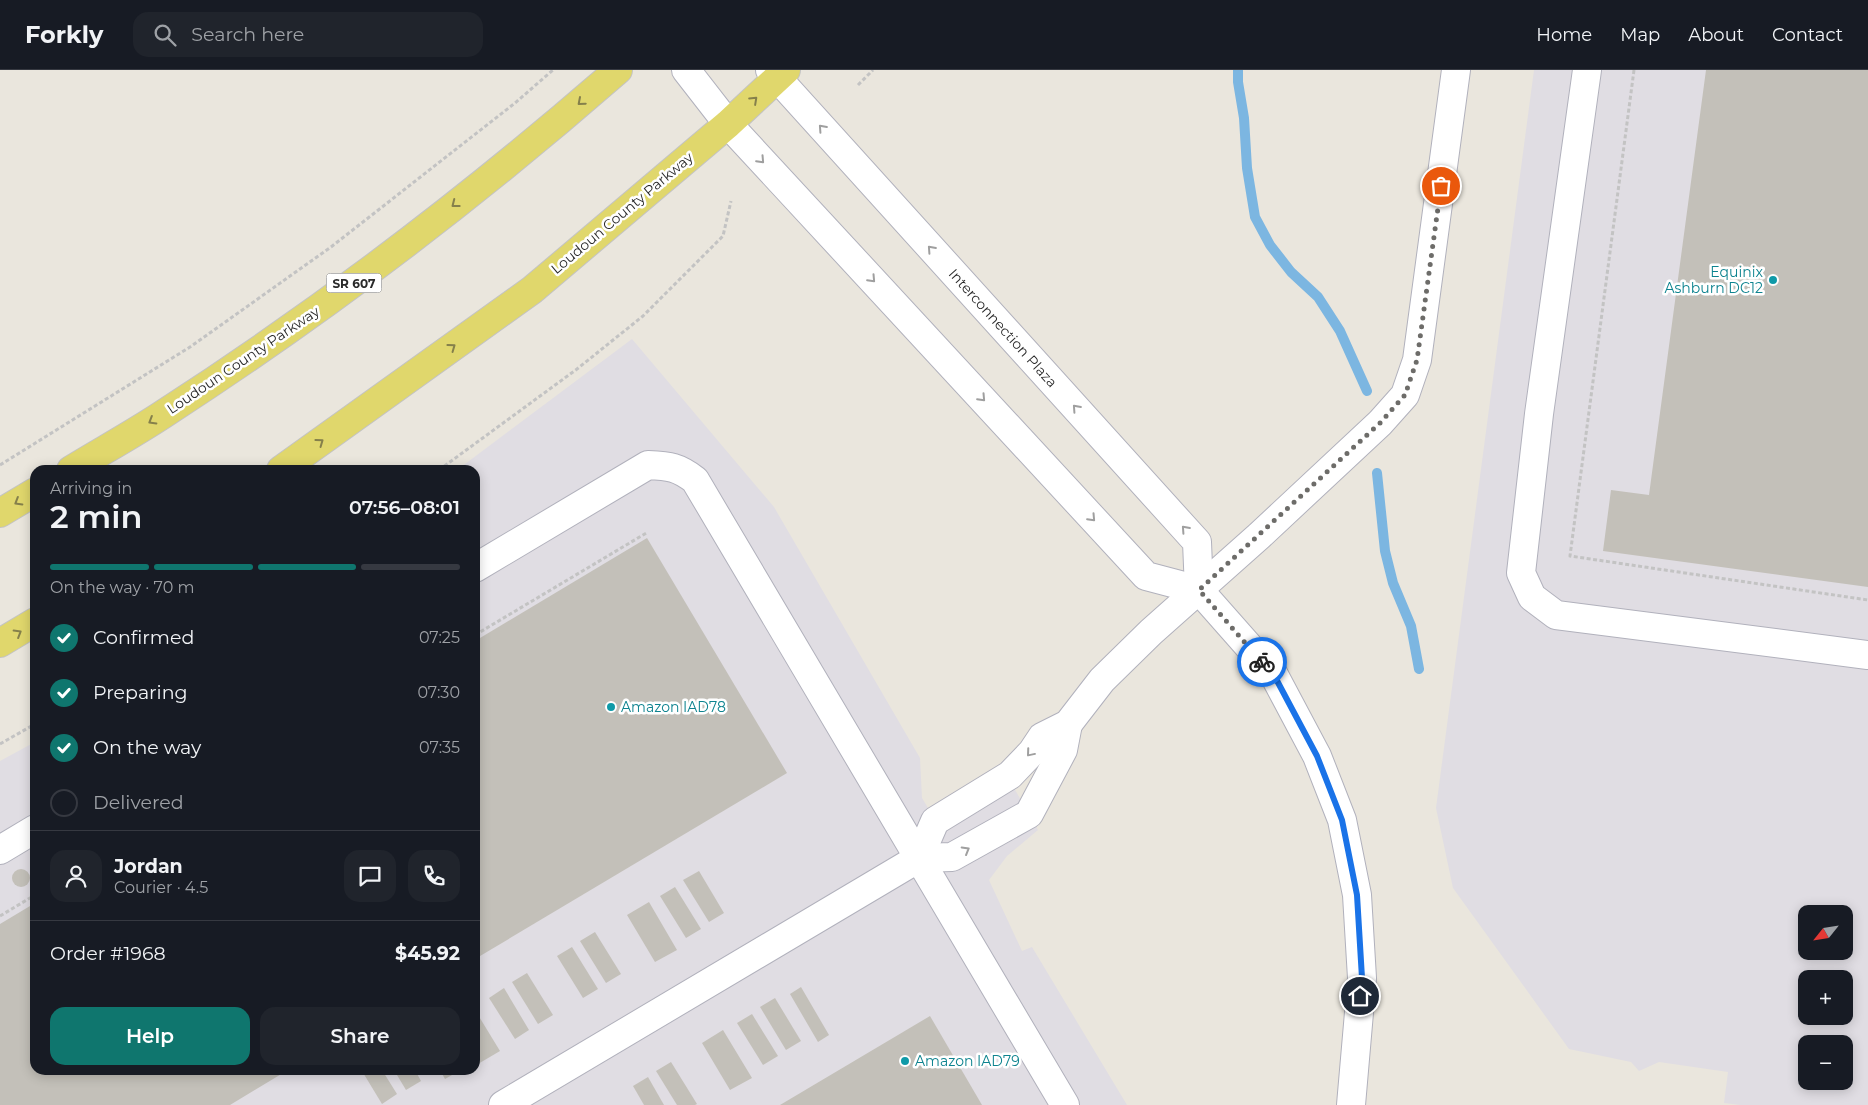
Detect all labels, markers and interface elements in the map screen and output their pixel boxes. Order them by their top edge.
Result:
search box [133,12,483,57]
text: Forkly [25,20,103,49]
icon: search [151,21,179,49]
text: Search here [191,23,304,46]
text: Home [1536,24,1592,46]
text: Map [1620,24,1660,46]
text: About [1688,24,1744,46]
text: Contact [1772,24,1843,46]
one-way arrow [577,96,586,105]
one-way arrow [748,97,757,106]
one-way arrow [819,125,828,134]
street label: Loudoun County Parkway [547,148,697,278]
one-way arrow [755,154,764,163]
pin [1420,165,1462,207]
icon: bag [1427,172,1455,200]
one-way arrow [452,199,461,207]
one-way arrow [928,245,937,254]
place label: Equinix Ashburn DC12 [1665,263,1764,297]
street label: Interconnection Plaza [945,265,1061,391]
one-way arrow [866,273,875,282]
road number: SR 607 [326,274,382,292]
marker: Equinix Ashburn DC12 [1767,274,1779,286]
street label: Loudoun County Parkway [163,302,323,418]
one-way arrow [447,344,456,353]
one-way arrow [976,393,985,402]
one-way arrow [1073,405,1082,414]
one-way arrow [149,415,158,425]
one-way arrow [315,438,324,448]
text: Arriving in [50,479,132,498]
one-way arrow [14,496,23,506]
text: 07:56–08:01 [349,496,460,519]
text: 2 min [50,497,142,536]
one-way arrow [1086,512,1095,521]
one-way arrow [1182,525,1191,534]
text: On the way · 70 m [50,578,194,597]
icon: check [50,624,78,652]
text: Confirmed [93,626,194,649]
text: 07:25 [419,628,460,647]
one-way arrow [12,629,21,639]
courier [1237,637,1287,687]
icon: bike [1248,648,1276,676]
icon: check [50,679,78,707]
text: Preparing [93,681,188,704]
text: 07:30 [417,683,460,702]
place label: Amazon IAD78 [621,698,726,716]
marker: Amazon IAD78 [605,701,617,713]
icon: check [50,734,78,762]
text: On the way [93,736,201,759]
text: 07:35 [419,738,460,757]
one-way arrow [1028,747,1036,756]
text: Delivered [93,791,184,814]
one-way arrow [960,846,969,856]
button: person [50,850,102,902]
button: chat [344,850,396,902]
button: phone [408,850,460,902]
text: Jordan [114,855,183,878]
text: Courier · 4.5 [114,878,208,897]
north arrow [1798,905,1852,960]
map controls [1798,905,1853,1090]
text: Order #1968 [50,942,166,965]
text: $45.92 [395,942,460,965]
button: + [1798,970,1853,1025]
pin [1339,975,1381,1017]
icon: home [1346,982,1374,1010]
button: Help [50,1007,250,1065]
button: Share [260,1007,460,1065]
button: − [1798,1035,1853,1090]
place label: Amazon IAD79 [915,1052,1020,1070]
marker: Amazon IAD79 [899,1055,911,1067]

